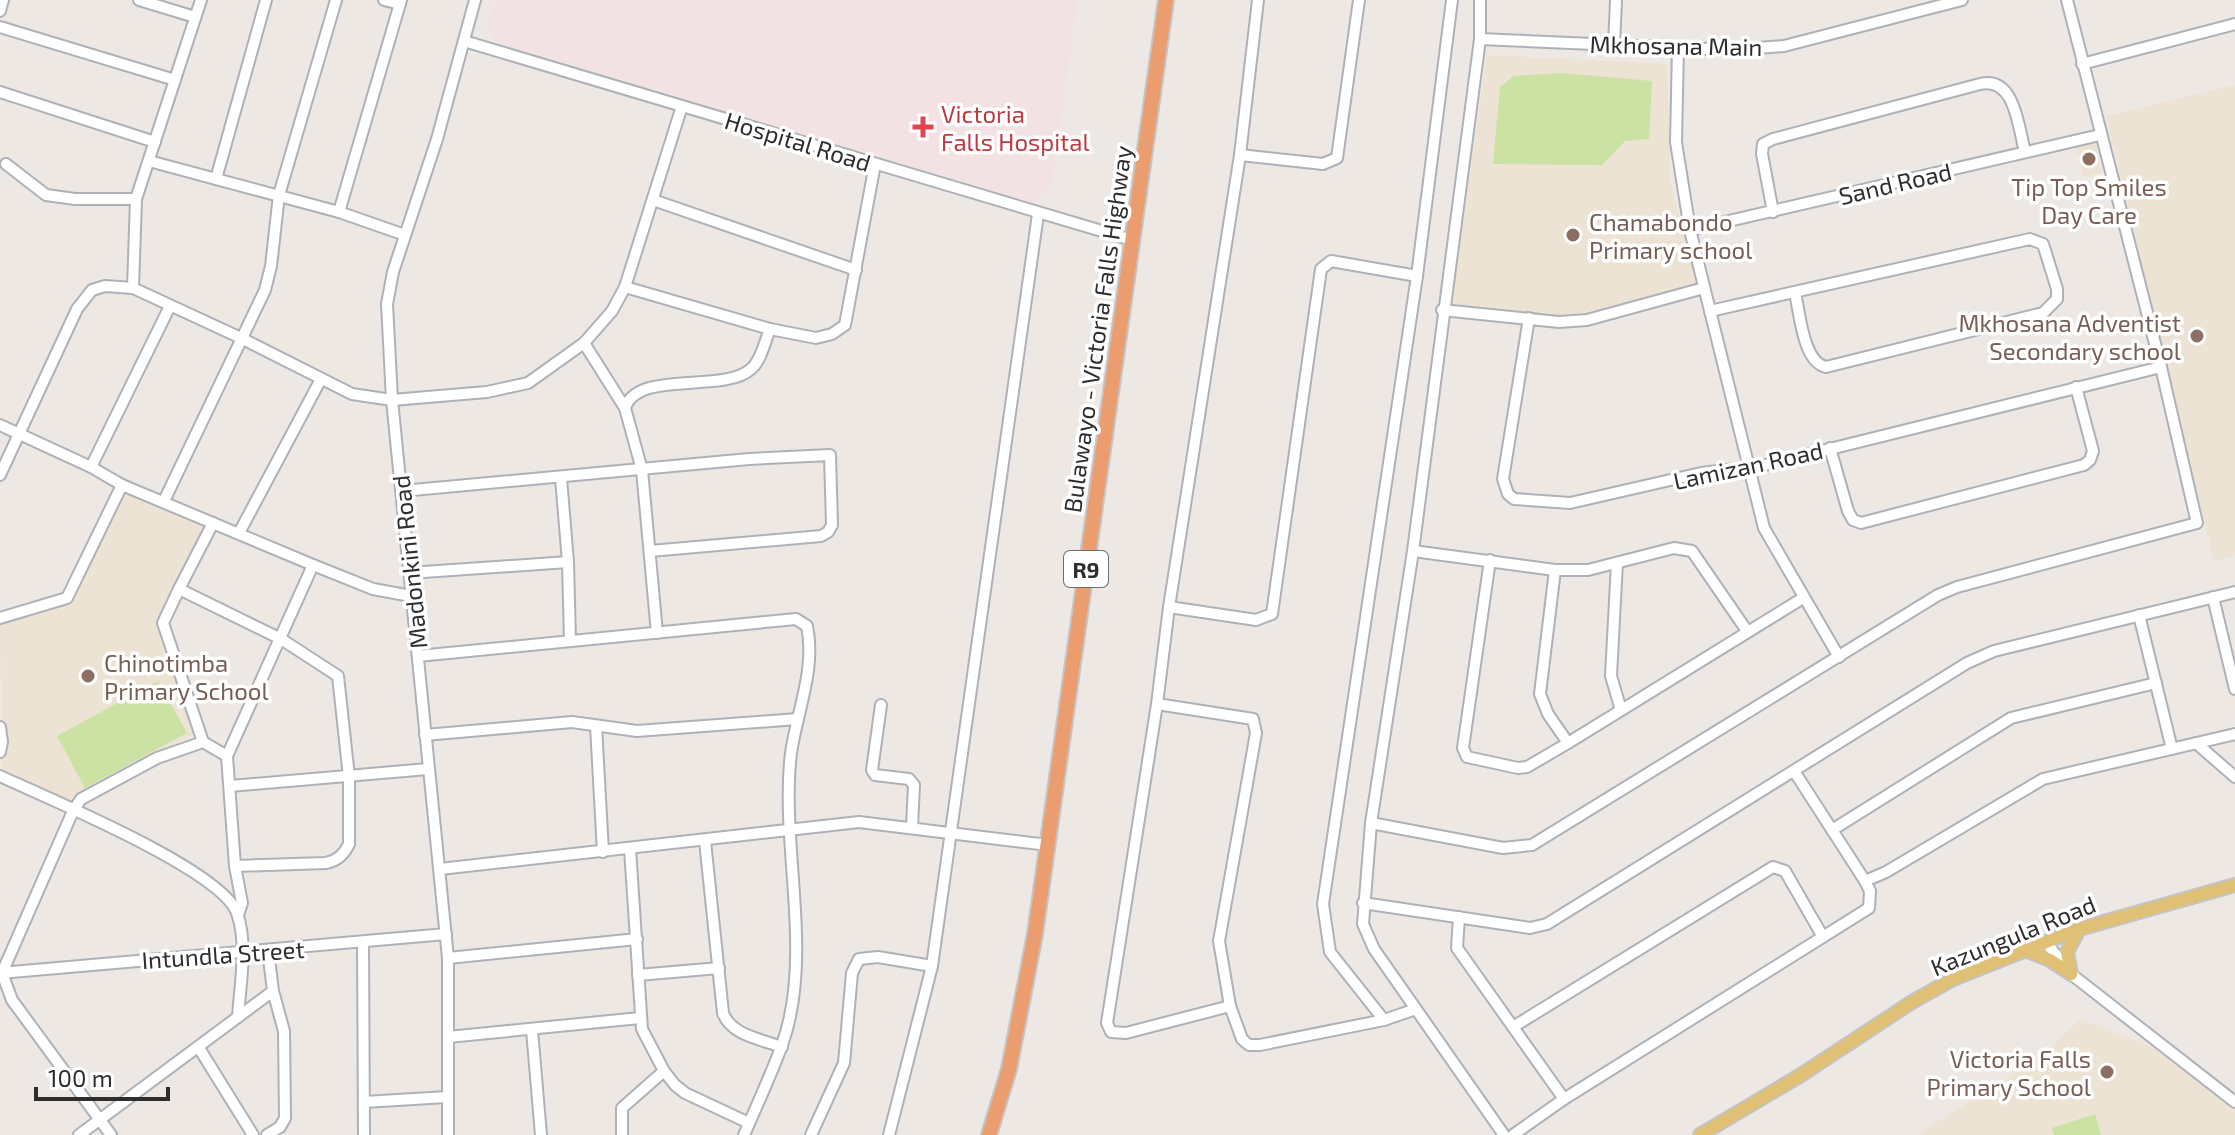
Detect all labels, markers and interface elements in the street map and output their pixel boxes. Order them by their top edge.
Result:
street label: Mkhosana Main [1589,29,1763,61]
place label: Victoria Falls Hospital [941,99,1090,156]
street label: Hospital Road [721,105,875,177]
marker: Victoria Falls Hospital [912,116,934,138]
street label: Bulawayo - Victoria Falls Highway [1057,143,1137,514]
marker: Tip Top Smiles Day Care [2080,150,2098,168]
street label: Sand Road [1836,156,1954,210]
place label: Tip Top Smiles Day Care [2011,172,2167,229]
place label: Chamabondo Primary school [1589,207,1752,264]
marker: Chamabondo Primary school [1564,226,1582,244]
place label: Mkhosana Adventist Secondary school [1958,308,2181,365]
marker: Mkhosana Adventist Secondary school [2188,327,2206,345]
street label: Lamizan Road [1670,435,1826,495]
street label: Madonkini Road [385,474,433,650]
road number: R9 [1064,551,1108,587]
place label: Chinotimba Primary School [104,648,269,705]
marker: Chinotimba Primary School [79,667,97,685]
street label: Kazungula Road [1926,889,2100,981]
street label: Intundla Street [141,934,305,974]
place label: Victoria Falls Primary School [1926,1044,2091,1101]
scale bar [36,1051,168,1101]
text: 100 m [48,1063,113,1092]
marker: Victoria Falls Primary School [2098,1063,2116,1081]

